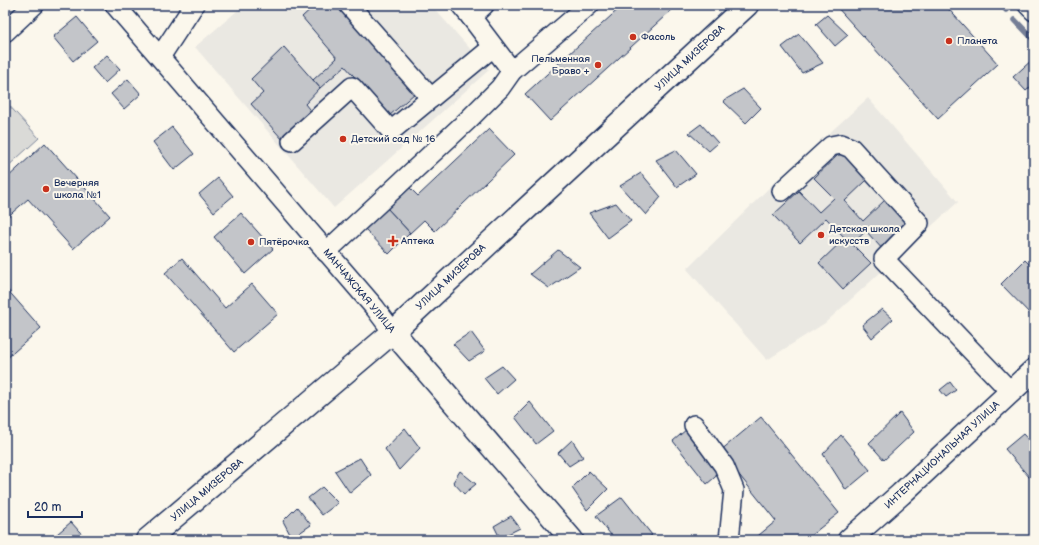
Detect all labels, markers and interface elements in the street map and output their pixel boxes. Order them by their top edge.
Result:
street label: УЛИЦА МИЗЕРОВА [653,22,728,93]
place label: Фасоль [641,31,675,43]
marker: Фасоль [628,32,638,42]
place label: Планета [957,35,998,47]
marker: Планета [944,36,954,46]
place label: Пельменная Браво + [531,53,590,77]
marker: Пельменная Браво + [593,60,603,70]
place label: Детский сад № 16 [351,133,435,145]
marker: Детский сад № 16 [338,134,348,144]
place label: Вечерняя школа №1 [54,177,101,201]
marker: Вечерняя школа №1 [41,184,51,194]
place label: Детская школа искусств [829,223,900,247]
marker: Детская школа искусств [816,230,826,240]
place label: Аптека [400,235,434,247]
place label: Пятёрочка [259,236,309,248]
marker: Аптека [388,236,398,246]
marker: Пятёрочка [246,237,256,247]
street label: УЛИЦА МИЗЕРОВА [414,241,489,312]
street label: МАНЧАЖСКАЯ УЛИЦА [320,247,398,336]
street label: ИНТЕРНАЦИОНАЛЬНАЯ УЛИЦА [882,398,1003,511]
street label: УЛИЦА МИЗЕРОВА [168,456,246,524]
scale bar [28,493,82,519]
text: 20 m [34,500,61,515]

